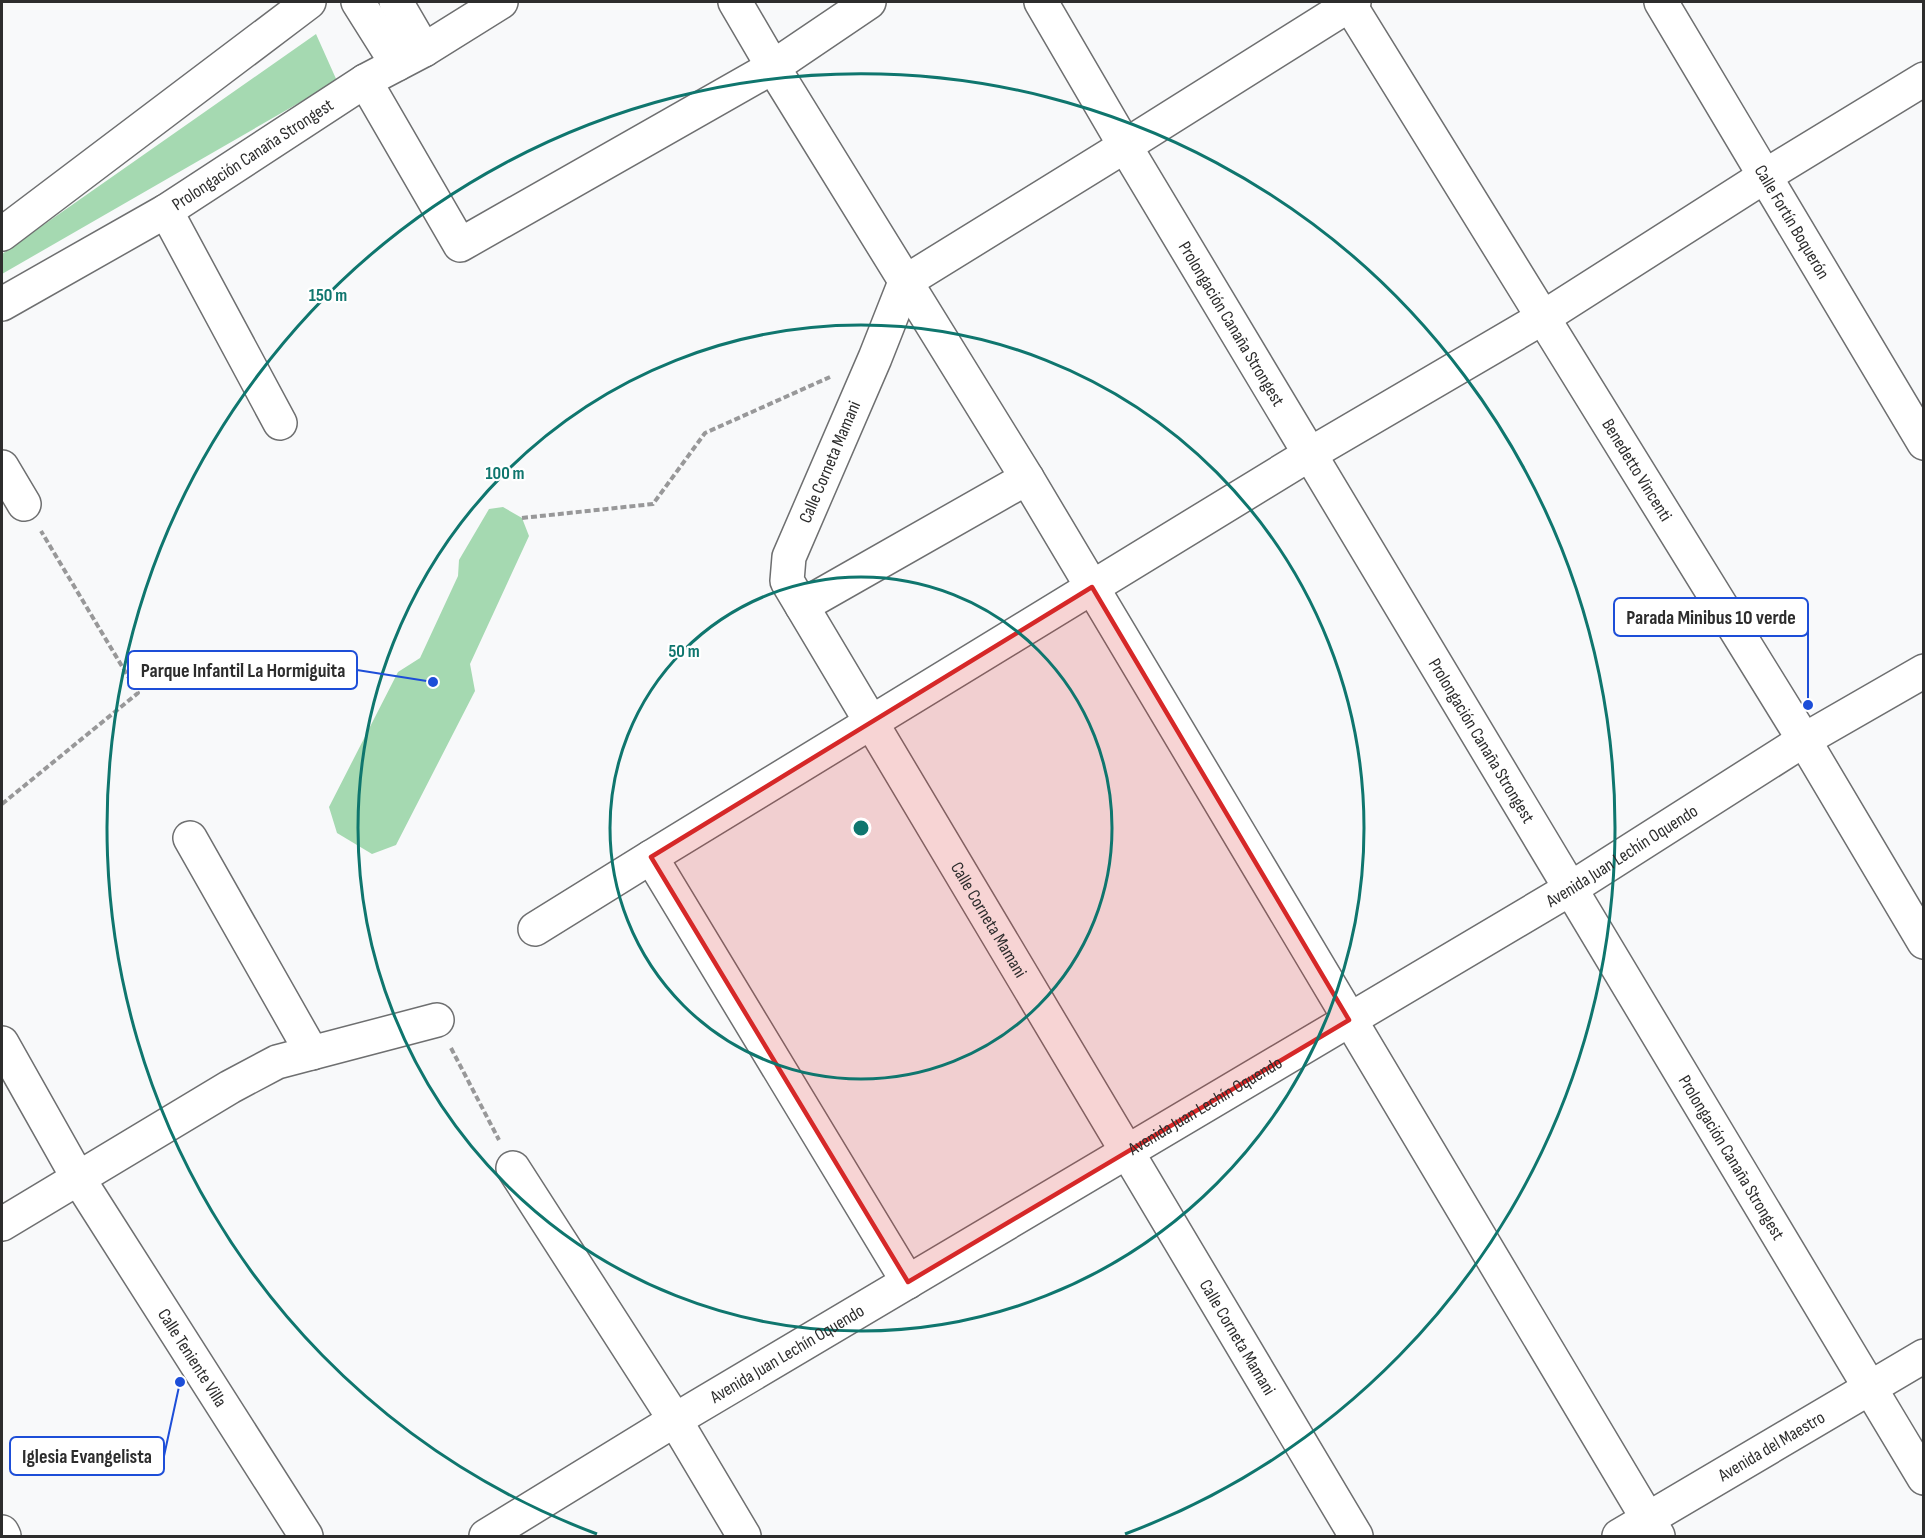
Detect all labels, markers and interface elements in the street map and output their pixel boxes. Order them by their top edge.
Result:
street label: Prolongación Canaña Strongest [168,94,338,215]
street label: Calle Fortín Boquerón [1750,161,1834,283]
street label: Prolongación Canaña Strongest [1174,238,1289,410]
text: 150 m [309,285,347,306]
street label: Calle Corneta Mamani [795,398,865,526]
street label: Benedetto Vincenti [1598,415,1677,525]
text: 100 m [486,463,525,484]
callout: Parada Minibus 10 verde [1614,598,1808,636]
text: Parada Minibus 10 verde [1626,606,1796,630]
text: 50 m [668,641,700,662]
callout: Parque Infantil La Hormiguita [128,651,357,689]
street label: Prolongación Canaña Strongest [1424,654,1539,827]
text: Parque Infantil La Hormiguita [141,659,345,683]
street label: Avenida Juan Lechín Oquendo [1541,800,1701,912]
centre of rings [851,818,871,838]
street label: Calle Corneta Mamani [946,858,1031,981]
street label: Avenida Juan Lechín Oquendo [1123,1052,1286,1160]
street label: Prolongación Canaña Strongest [1674,1071,1789,1244]
street label: Calle Corneta Mamani [1195,1276,1280,1399]
street label: Avenida Juan Lechín Oquendo [705,1300,868,1408]
street label: Calle Teniente Villa [153,1305,232,1411]
street label: Avenida del Maestro [1713,1406,1829,1486]
callout: Iglesia Evangelista [10,1437,164,1475]
text: Iglesia Evangelista [22,1445,152,1469]

